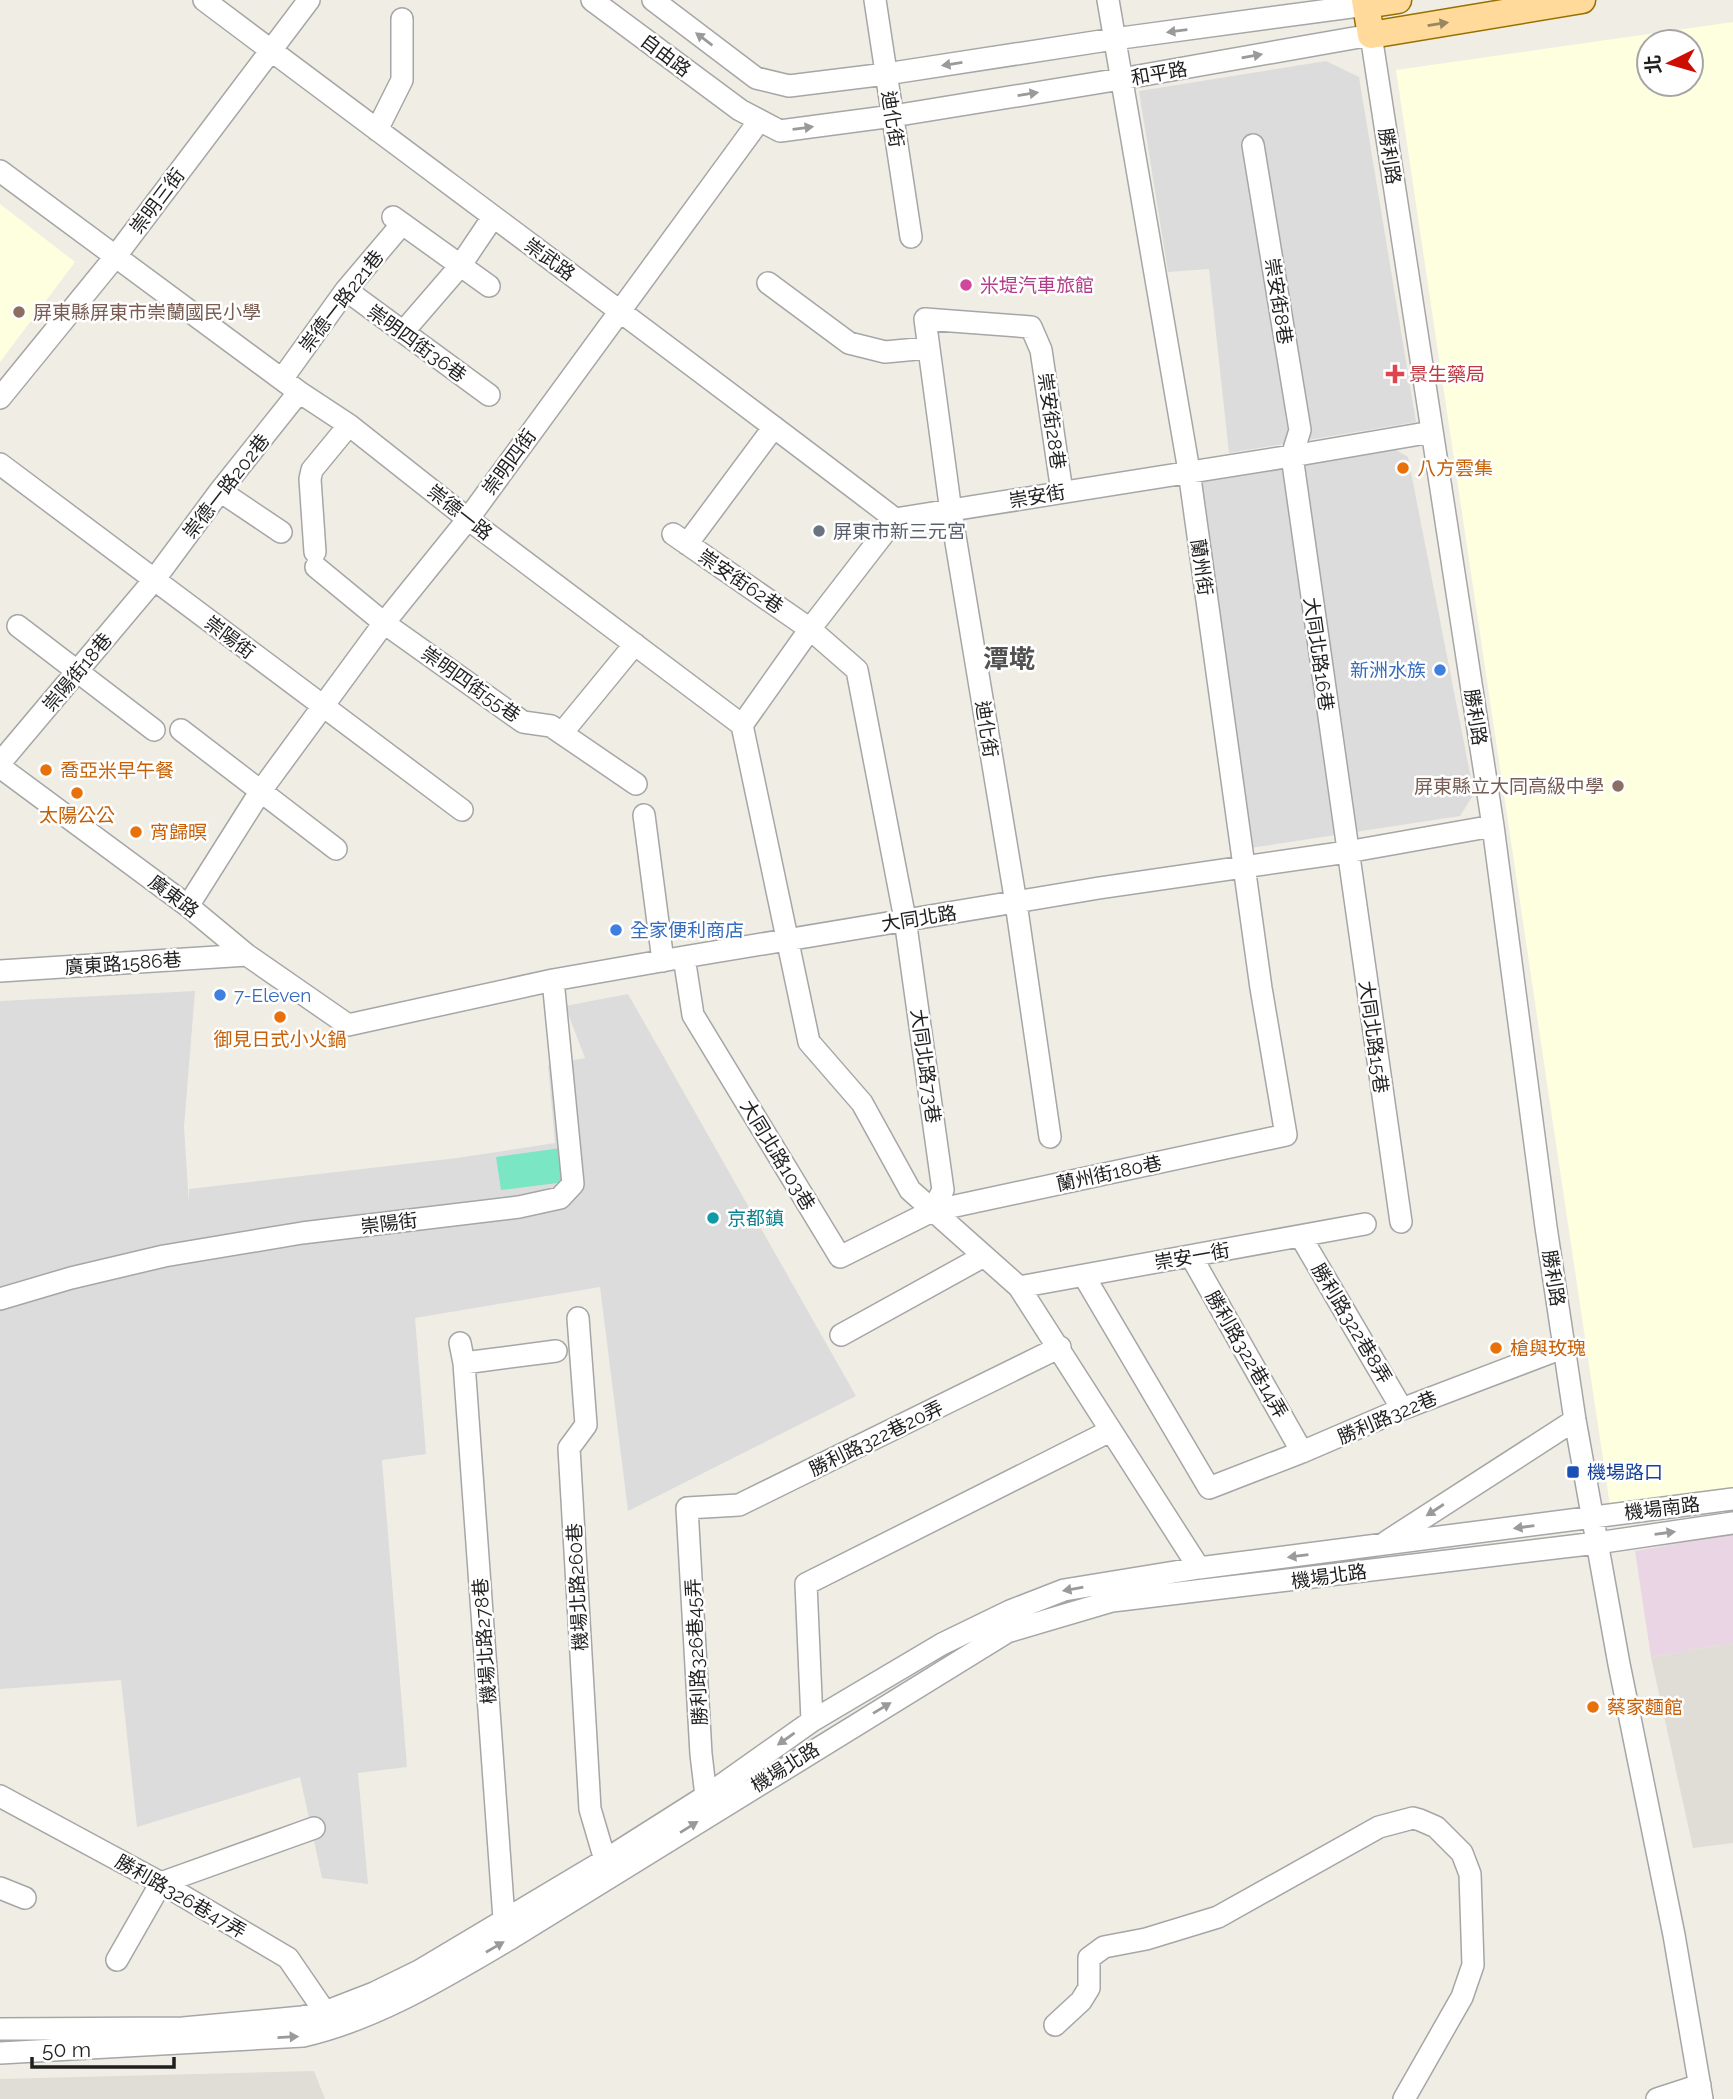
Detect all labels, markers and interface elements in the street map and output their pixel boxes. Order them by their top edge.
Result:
one-way arrow [1427,18,1449,29]
one-way arrow [1165,25,1187,36]
north arrow [1635,28,1705,98]
street label: 自由路 [637,29,695,81]
one-way arrow [695,32,713,46]
one-way arrow [1242,50,1264,61]
text: 北 [1641,54,1665,75]
street label: 和平路 [1129,57,1189,89]
one-way arrow [940,59,962,70]
one-way arrow [1017,88,1039,99]
street label: 迪化街 [878,89,908,149]
one-way arrow [792,122,814,133]
street label: 勝利路 [1375,126,1405,186]
street label: 崇明三街 [125,164,189,238]
street label: 崇武路 [520,233,580,285]
street label: 崇德一路221巷 [294,246,388,356]
street label: 崇安街8巷 [1261,256,1297,346]
place label: 米堤汽車旅館 [980,274,1094,296]
marker: 米堤汽車旅館 [958,277,974,293]
street label: 崇明四街36巷 [363,300,471,386]
place label: 屏東縣屏東市崇蘭國民小學 [33,301,261,323]
marker: 屏東縣屏東市崇蘭國民小學 [11,304,27,320]
place label: 景生藥局 [1409,363,1485,385]
marker: 景生藥局 [1387,366,1403,382]
street label: 崇安街28巷 [1034,371,1070,471]
street label: 崇明四街 [478,425,540,499]
street label: 崇德一路202巷 [178,429,274,543]
place label: 八方雲集 [1417,457,1493,479]
marker: 八方雲集 [1395,460,1411,476]
street label: 崇德一路 [423,480,497,544]
street label: 崇安街 [1007,480,1067,512]
place label: 屏東市新三元宮 [833,520,966,542]
marker: 屏東市新三元宮 [811,523,827,539]
street label: 蘭州街 [1187,537,1217,597]
street label: 崇安街62巷 [694,545,788,617]
street label: 大同北路16巷 [1300,596,1338,712]
street label: 崇陽街 [201,611,259,663]
street label: 崇陽街18巷 [38,628,116,716]
street label: 崇明四街55巷 [417,642,525,726]
district label: 潭墘 [983,644,1035,674]
place label: 新洲水族 [1350,659,1426,681]
marker: 新洲水族 [1432,662,1448,678]
street label: 勝利路 [1461,687,1491,747]
street label: 迪化街 [972,699,1002,759]
place label: 喬亞米早午餐 [60,759,174,781]
marker: 喬亞米早午餐 [38,762,54,778]
place label: 屏東縣立大同高級中學 [1414,775,1604,797]
marker: 屏東縣立大同高級中學 [1610,778,1626,794]
marker: 太陽公公 [69,785,85,801]
place label: 太陽公公 [39,804,115,826]
place label: 宵歸暝 [150,821,207,843]
marker: 宵歸暝 [128,824,144,840]
street label: 廣東路 [145,870,203,922]
street label: 大同北路 [880,901,958,935]
place label: 全家便利商店 [630,919,744,941]
marker: 全家便利商店 [608,922,624,938]
street label: 廣東路1586巷 [64,948,182,978]
street label: 大同北路15巷 [1355,979,1393,1095]
place label: 7-Eleven [234,984,311,1006]
marker: 7-Eleven [212,987,228,1003]
street label: 大同北路73巷 [907,1007,945,1125]
marker: 御見日式小火鍋 [272,1009,288,1025]
place label: 御見日式小火鍋 [213,1028,347,1050]
street label: 大同北路103巷 [736,1096,820,1214]
street label: 蘭州街180巷 [1054,1151,1164,1195]
place label: 京都鎮 [727,1207,784,1229]
street label: 崇陽街 [359,1209,419,1237]
marker: 京都鎮 [705,1210,721,1226]
street label: 崇安一街 [1153,1239,1231,1273]
street label: 勝利路 [1539,1248,1569,1308]
street label: 勝利路322巷8弄 [1307,1259,1397,1387]
street label: 勝利路322巷14弄 [1202,1286,1292,1422]
place label: 槍與玫瑰 [1510,1337,1586,1359]
marker: 槍與玫瑰 [1488,1340,1504,1356]
street label: 勝利路322巷 [1334,1386,1440,1448]
street label: 勝利路322巷20弄 [805,1396,947,1480]
place label: 機場路口 [1587,1461,1663,1483]
marker: 機場路口 [1565,1464,1581,1480]
street label: 機場南路 [1623,1492,1701,1524]
one-way arrow [1426,1503,1445,1516]
one-way arrow [1513,1521,1535,1532]
street label: 機場北路260巷 [563,1523,591,1651]
one-way arrow [1654,1527,1676,1538]
one-way arrow [1287,1550,1309,1561]
street label: 機場北路 [1290,1560,1368,1592]
street label: 機場北路278巷 [469,1577,499,1705]
street label: 勝利路326巷45弄 [681,1578,711,1726]
one-way arrow [1062,1583,1084,1594]
place label: 蔡家麵館 [1607,1696,1683,1718]
marker: 蔡家麵館 [1585,1699,1601,1715]
one-way arrow [873,1701,892,1714]
one-way arrow [777,1732,795,1746]
street label: 機場北路 [747,1738,823,1796]
one-way arrow [679,1821,698,1834]
street label: 勝利路326巷47弄 [112,1850,250,1942]
one-way arrow [486,1941,505,1953]
scale bar [32,2025,173,2070]
one-way arrow [277,2031,299,2042]
text: 50 m [42,2037,91,2062]

